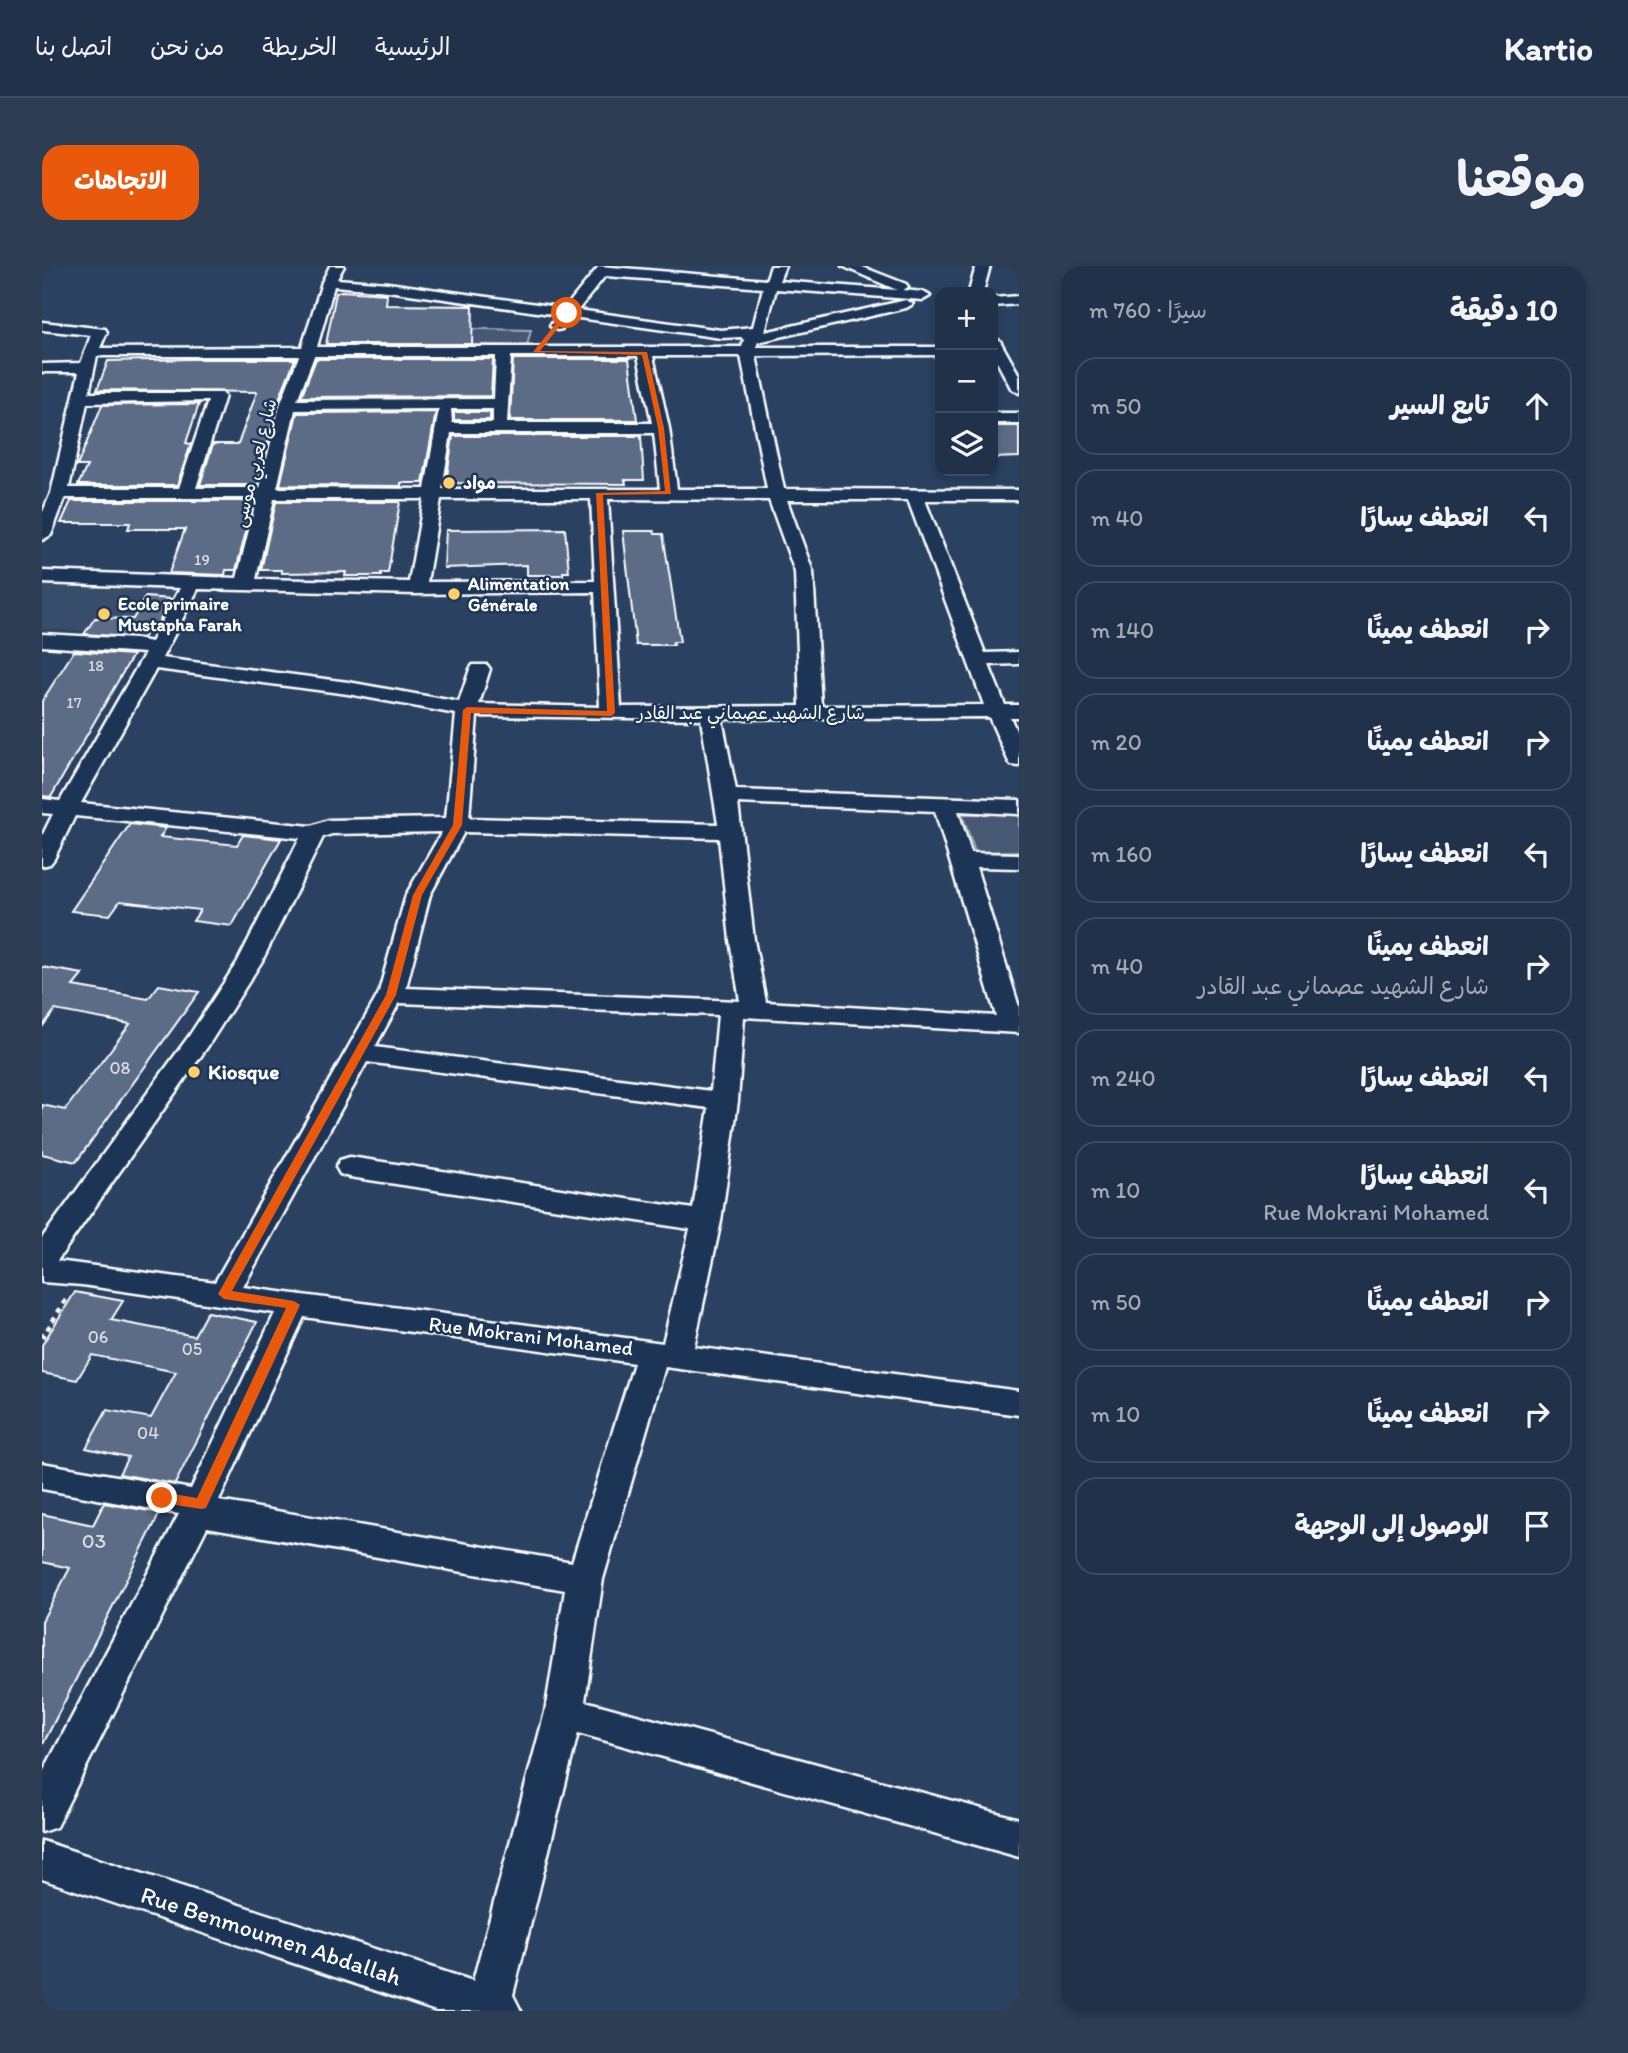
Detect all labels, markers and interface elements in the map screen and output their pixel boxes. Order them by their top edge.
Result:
text: Kartio [1504,29,1593,68]
text: اتصل بنا [35,32,112,61]
text: من نحن [150,32,224,61]
text: الخريطة [262,32,337,61]
text: الرئيسية [375,32,450,61]
button: الاتجاهات [42,145,199,220]
text: موقعنا [1456,149,1586,208]
map controls [935,287,998,476]
button: + [935,287,998,350]
text: 10 دقيقة [1450,291,1558,328]
text: سيرًا · 760 m [1089,296,1207,324]
route start [551,297,582,328]
button: − [935,350,998,413]
icon: ahead [1518,387,1556,425]
text: تابع السير [1391,389,1489,421]
text: 50 m [1091,392,1142,420]
street label: شارع لعربي موسى [228,396,286,531]
button: layers [935,413,998,476]
place label: مواد [463,472,496,494]
marker: مواد [441,475,457,491]
icon: left [1518,499,1556,537]
text: انعطف يسارًا [1360,501,1489,533]
text: 40 m [1091,504,1144,532]
house number: 19 [194,550,210,569]
place label: Alimentation Générale [467,573,570,616]
marker: Alimentation Générale [446,586,462,602]
place label: Ecole primaire Mustapha Farah [118,593,242,636]
marker: Ecole primaire Mustapha Farah [96,606,112,622]
icon: right [1518,611,1556,649]
text: انعطف يمينًا [1367,613,1489,645]
text: 140 m [1091,616,1154,644]
house number: 18 [88,656,104,675]
house number: 17 [66,693,82,712]
street label: شارع الشهيد عصماني عبد القادر [635,702,865,729]
icon: right [1518,723,1556,761]
text: انعطف يمينًا [1367,725,1489,757]
text: 20 m [1091,728,1142,756]
icon: left [1518,835,1556,873]
text: انعطف يسارًا [1360,837,1489,869]
text: 160 m [1091,840,1153,868]
text: انعطف يمينًا [1367,930,1489,962]
icon: right [1518,947,1556,985]
text: 40 m [1091,952,1144,980]
text: شارع الشهيد عصماني عبد القادر [1198,972,1489,1000]
house number: 08 [110,1057,131,1079]
place label: Kiosque [208,1059,279,1085]
icon: left [1518,1059,1556,1097]
text: انعطف يسارًا [1360,1061,1489,1093]
marker: Kiosque [186,1064,202,1080]
text: 240 m [1091,1064,1156,1092]
text: انعطف يسارًا [1360,1159,1489,1191]
icon: left [1518,1171,1556,1209]
text: 10 m [1091,1176,1140,1204]
text: Rue Mokrani Mohamed [1263,1198,1489,1226]
icon: right [1518,1283,1556,1321]
text: انعطف يمينًا [1367,1285,1489,1317]
text: 50 m [1091,1288,1142,1316]
street label: Rue Mokrani Mohamed [427,1311,635,1361]
house number: 06 [88,1326,108,1348]
house number: 05 [182,1338,202,1360]
icon: right [1518,1395,1556,1433]
text: انعطف يمينًا [1367,1397,1489,1429]
text: 10 m [1091,1400,1140,1428]
house number: 04 [137,1422,159,1444]
route end [146,1482,177,1513]
icon: arrive [1518,1507,1556,1545]
text: الوصول إلى الوجهة [1295,1509,1489,1541]
house number: 03 [82,1528,106,1553]
street label: Rue Benmoumen Abdallah [137,1880,405,1991]

